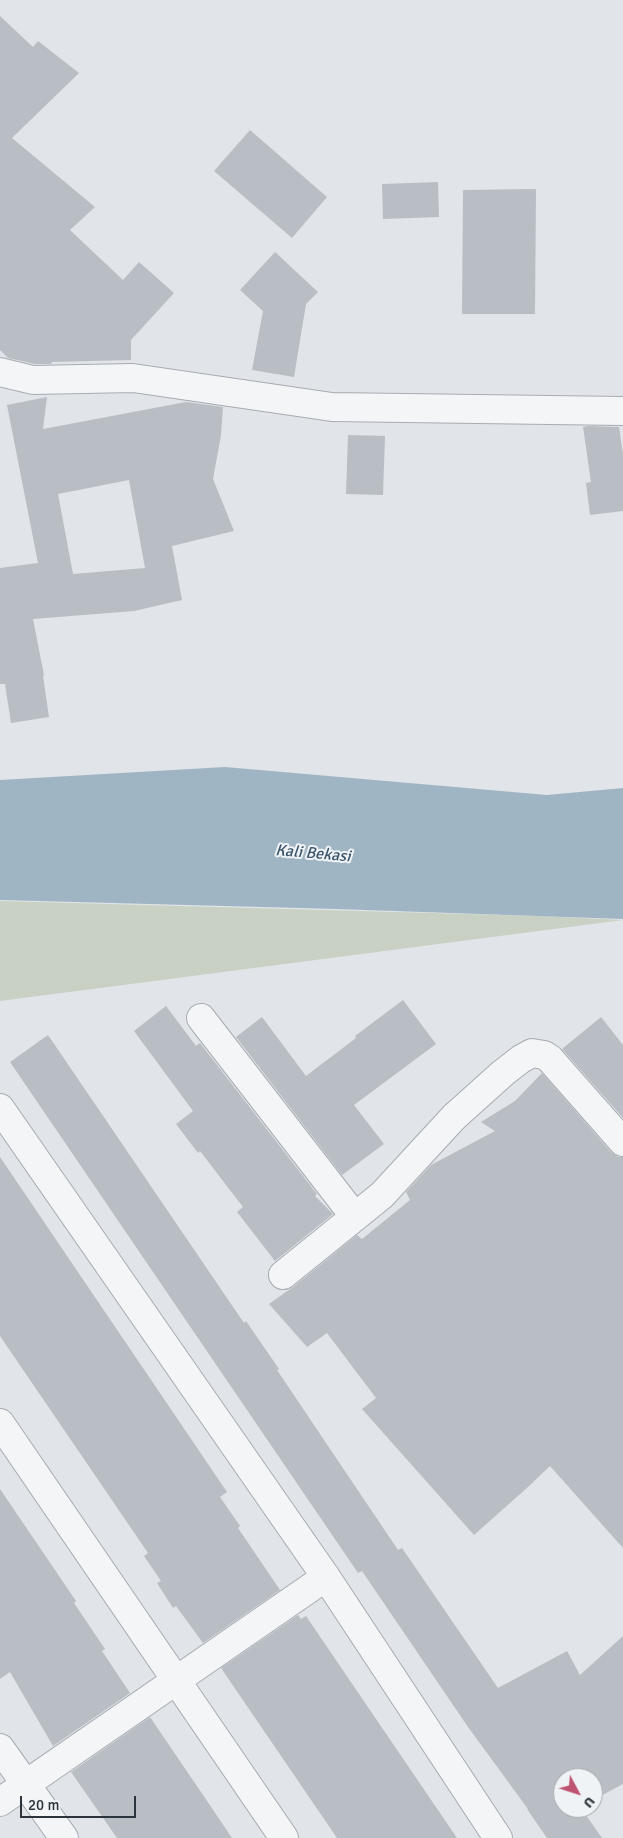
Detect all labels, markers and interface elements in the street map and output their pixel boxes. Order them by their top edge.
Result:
water label: Kali Bekasi [275,841,351,867]
north arrow [553,1768,603,1818]
scale bar [22,1786,139,1818]
text: U [580,1793,599,1811]
text: 20 m [28,1796,59,1814]

